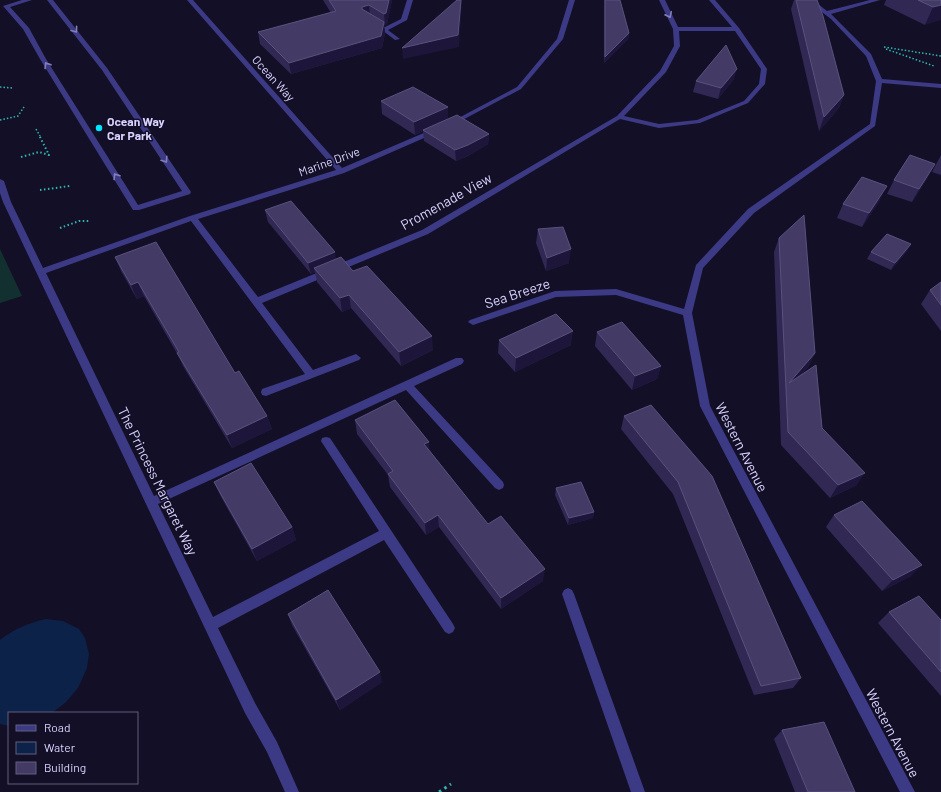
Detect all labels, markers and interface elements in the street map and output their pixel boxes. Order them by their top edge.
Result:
one-way arrow [664,10,671,18]
one-way arrow [70,26,77,33]
street label: Ocean Way [250,52,298,104]
one-way arrow [44,62,52,69]
place label: Ocean Way Car Park [107,114,165,142]
marker: Ocean Way Car Park [94,123,104,133]
street label: Marine Drive [297,143,361,179]
one-way arrow [160,155,167,162]
street label: Promenade View [397,169,495,233]
one-way arrow [114,173,121,180]
street label: Sea Breeze [482,274,552,312]
street label: Western Avenue [712,400,772,494]
street label: The Princess Margaret Way [115,404,202,558]
street label: Western Avenue [863,686,923,780]
legend [8,712,138,784]
text: Road [44,720,71,734]
text: Water [44,740,76,754]
text: Building [44,760,86,774]

